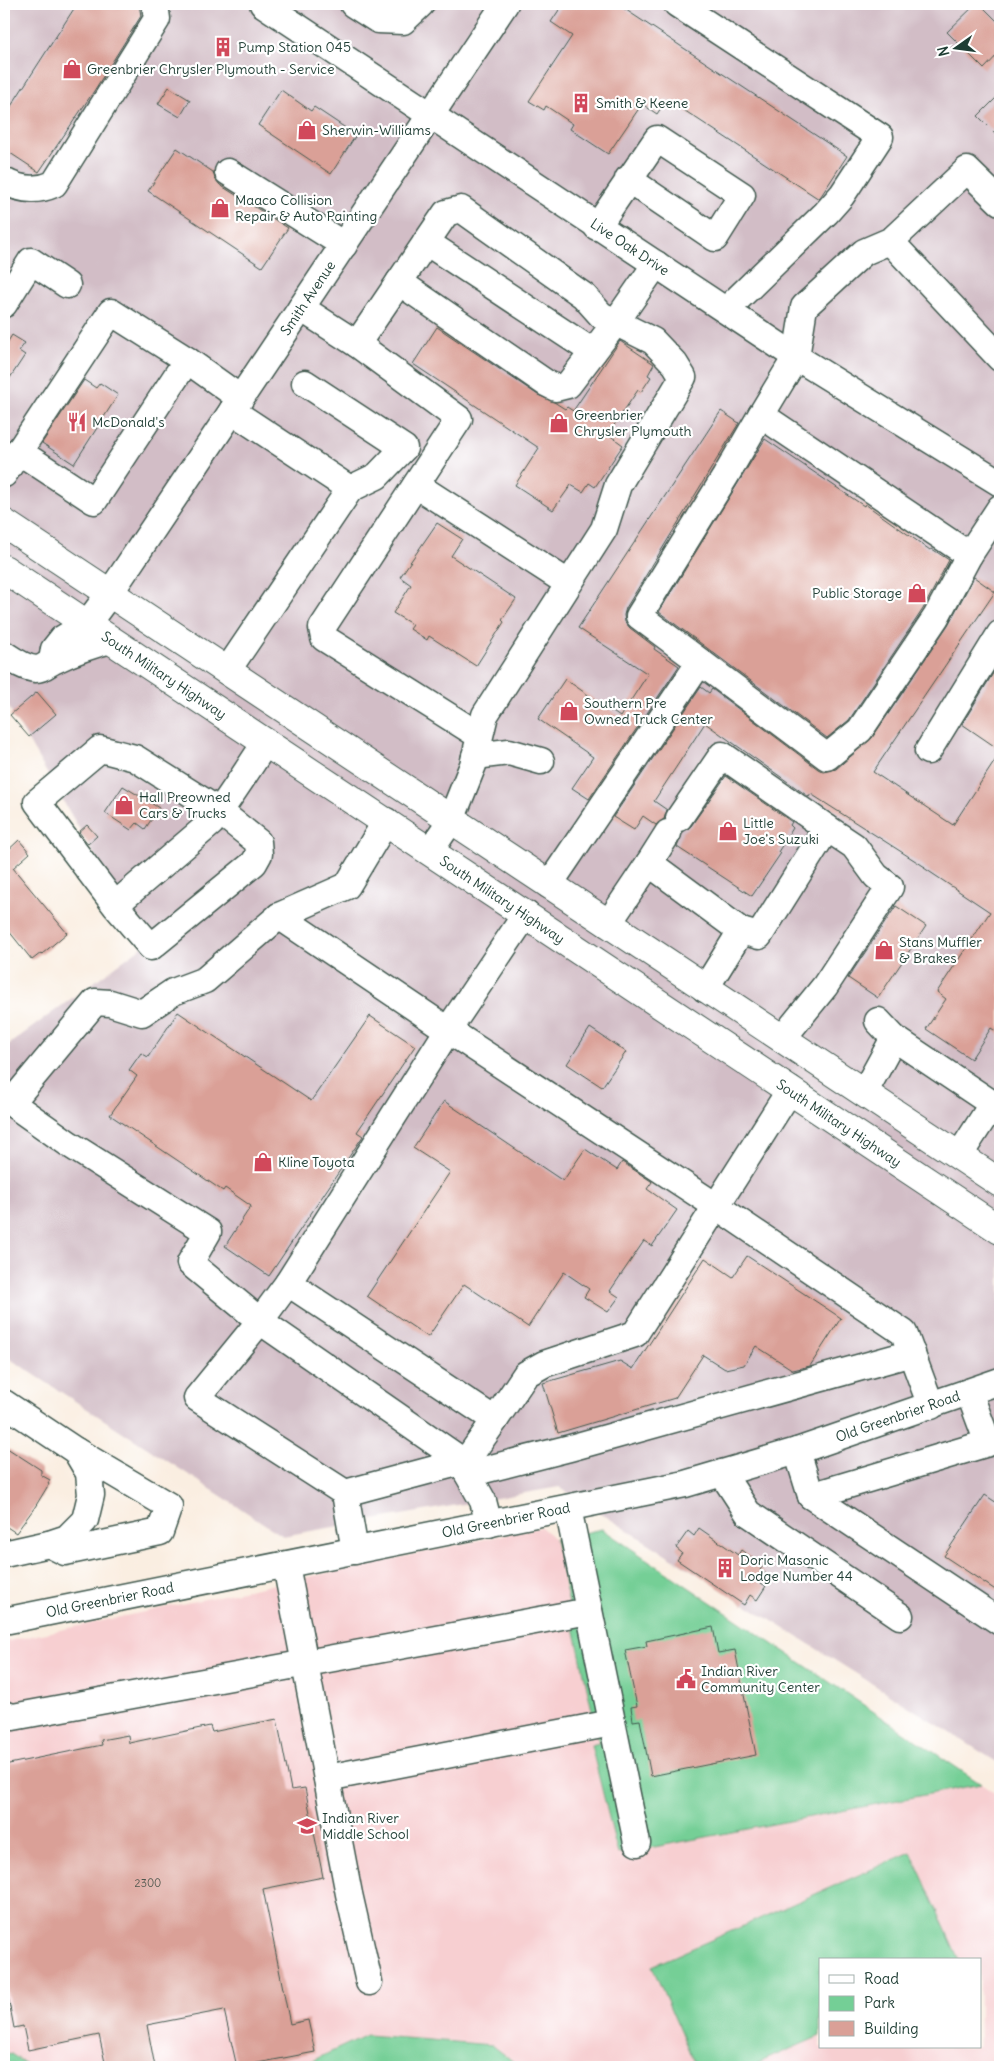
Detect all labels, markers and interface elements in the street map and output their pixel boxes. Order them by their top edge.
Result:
north arrow [932,22,982,72]
building icon: Pump Station 045 [212,36,234,58]
place label: Pump Station 045 [238,38,351,56]
text: N [933,44,953,58]
shop icon: Greenbrier Chrysler Plymouth - Service [61,58,83,80]
place label: Greenbrier Chrysler Plymouth - Service [87,60,334,78]
building icon: Smith & Keene [570,92,592,114]
place label: Smith & Keene [596,94,688,112]
shop icon: Sherwin-Williams [296,119,318,141]
place label: Sherwin-Williams [322,121,431,139]
place label: Maaco Collision Repair & Auto Painting [235,191,377,225]
shop icon: Maaco Collision Repair & Auto Painting [209,197,231,219]
street label: Live Oak Drive [587,214,673,280]
street label: Smith Avenue [276,257,339,339]
place label: Greenbrier Chrysler Plymouth [574,406,692,440]
restaurant icon: McDonald's [66,411,88,433]
shop icon: Greenbrier Chrysler Plymouth [548,412,570,434]
place label: McDonald's [92,413,165,431]
shop icon: Public Storage [906,582,928,604]
place label: Public Storage [812,584,902,602]
street label: South Military Highway [98,627,230,723]
place label: Southern Pre Owned Truck Center [584,694,713,728]
shop icon: Southern Pre Owned Truck Center [558,700,580,722]
place label: Hall Preowned Cars & Trucks [139,788,231,822]
shop icon: Hall Preowned Cars & Trucks [113,794,135,816]
place label: Little Joe's Suzuki [743,814,819,848]
shop icon: Little Joe's Suzuki [717,820,739,842]
street label: South Military Highway [436,852,568,948]
place label: Stans Muffler & Brakes [899,933,982,967]
shop icon: Stans Muffler & Brakes [873,939,895,961]
street label: South Military Highway [773,1075,905,1171]
shop icon: Kline Toyota [252,1151,274,1173]
place label: Kline Toyota [278,1153,355,1171]
street label: Old Greenbrier Road [833,1387,962,1446]
street label: Old Greenbrier Road [440,1498,572,1542]
place label: Doric Masonic Lodge Number 44 [740,1551,853,1585]
building icon: Doric Masonic Lodge Number 44 [714,1557,736,1579]
street label: Old Greenbrier Road [44,1578,175,1621]
place label: Indian River Community Center [701,1662,820,1696]
public building icon: Indian River Community Center [675,1668,697,1690]
place label: Indian River Middle School [322,1809,409,1843]
school or university icon: Indian River Middle School [296,1815,318,1837]
house number: 2300 [135,1876,161,1890]
legend [819,1958,982,2048]
text: Road [864,1969,899,1988]
text: Park [864,1993,895,2012]
text: Building [864,2019,919,2038]

